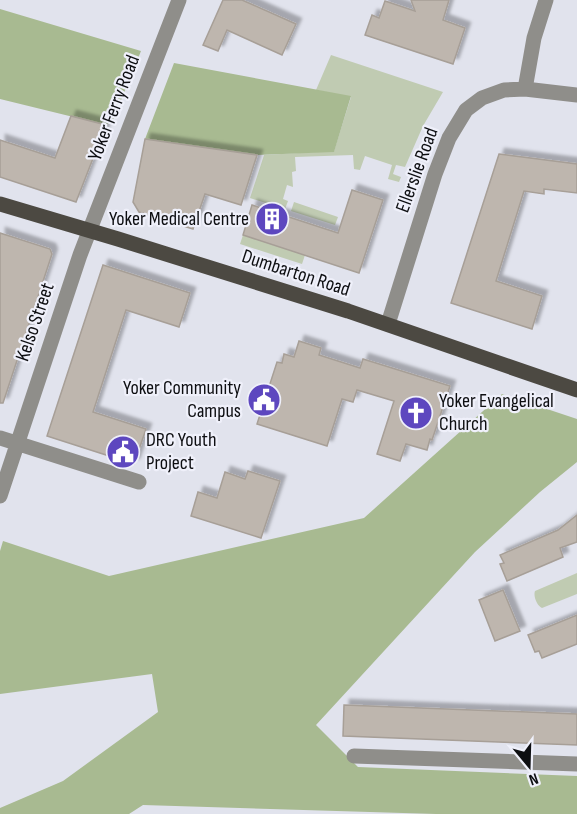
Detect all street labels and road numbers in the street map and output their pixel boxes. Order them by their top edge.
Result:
street label: Yoker Ferry Road [83,52,145,164]
street label: Ellerslie Road [391,124,443,216]
street label: Dumbarton Road [239,244,353,302]
street label: Kelso Street [10,280,60,364]

